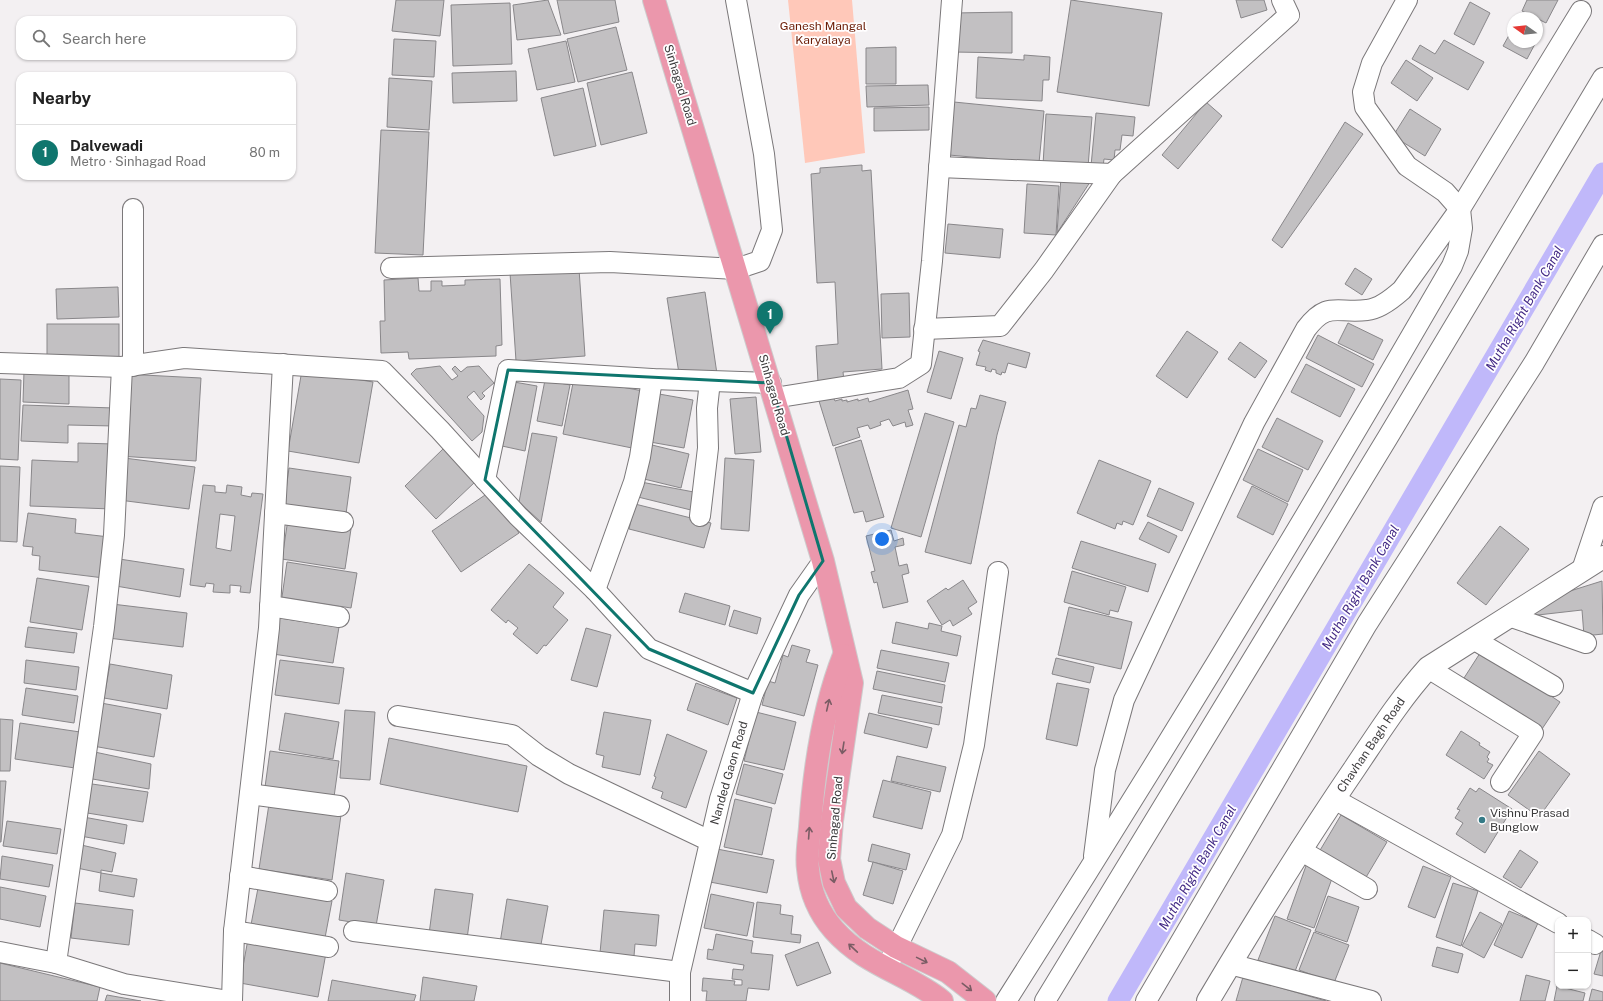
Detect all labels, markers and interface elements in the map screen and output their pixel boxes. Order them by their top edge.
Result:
north arrow [1507,12,1543,48]
search box [16,16,296,60]
park label: Ganesh Mangal Karyalaya [780,19,867,47]
icon: search [30,27,52,49]
text: Search here [62,30,146,47]
street label: Sinhagad Road [661,43,699,127]
text: Nearby [32,88,91,108]
text: Dalvewadi [70,137,143,154]
text: 1 [42,145,48,160]
text: 80 m [249,145,280,160]
text: Metro · Sinhagad Road [70,154,206,169]
water label: Mutha Right Bank Canal [1483,243,1566,373]
pin: 1 [757,301,783,334]
street label: Sinhagad Road [756,353,792,437]
water label: Mutha Right Bank Canal [1319,522,1402,652]
your location [872,529,892,549]
street label: Chavhan Bagh Road [1334,695,1408,795]
one-way arrow [825,699,833,712]
street label: Nanded Gaon Road [708,720,750,826]
one-way arrow [838,741,846,754]
street label: Sinhagad Road [824,776,846,860]
water label: Mutha Right Bank Canal [1156,802,1239,932]
place label: Vishnu Prasad Bunglow [1490,806,1569,834]
marker: Vishnu Prasad Bunglow [1477,815,1487,825]
one-way arrow [806,827,813,840]
one-way arrow [829,870,837,883]
map controls [1555,917,1591,989]
button: + [1555,917,1591,953]
one-way arrow [848,943,858,953]
button: − [1555,953,1591,989]
one-way arrow [916,957,928,964]
one-way arrow [961,982,972,991]

